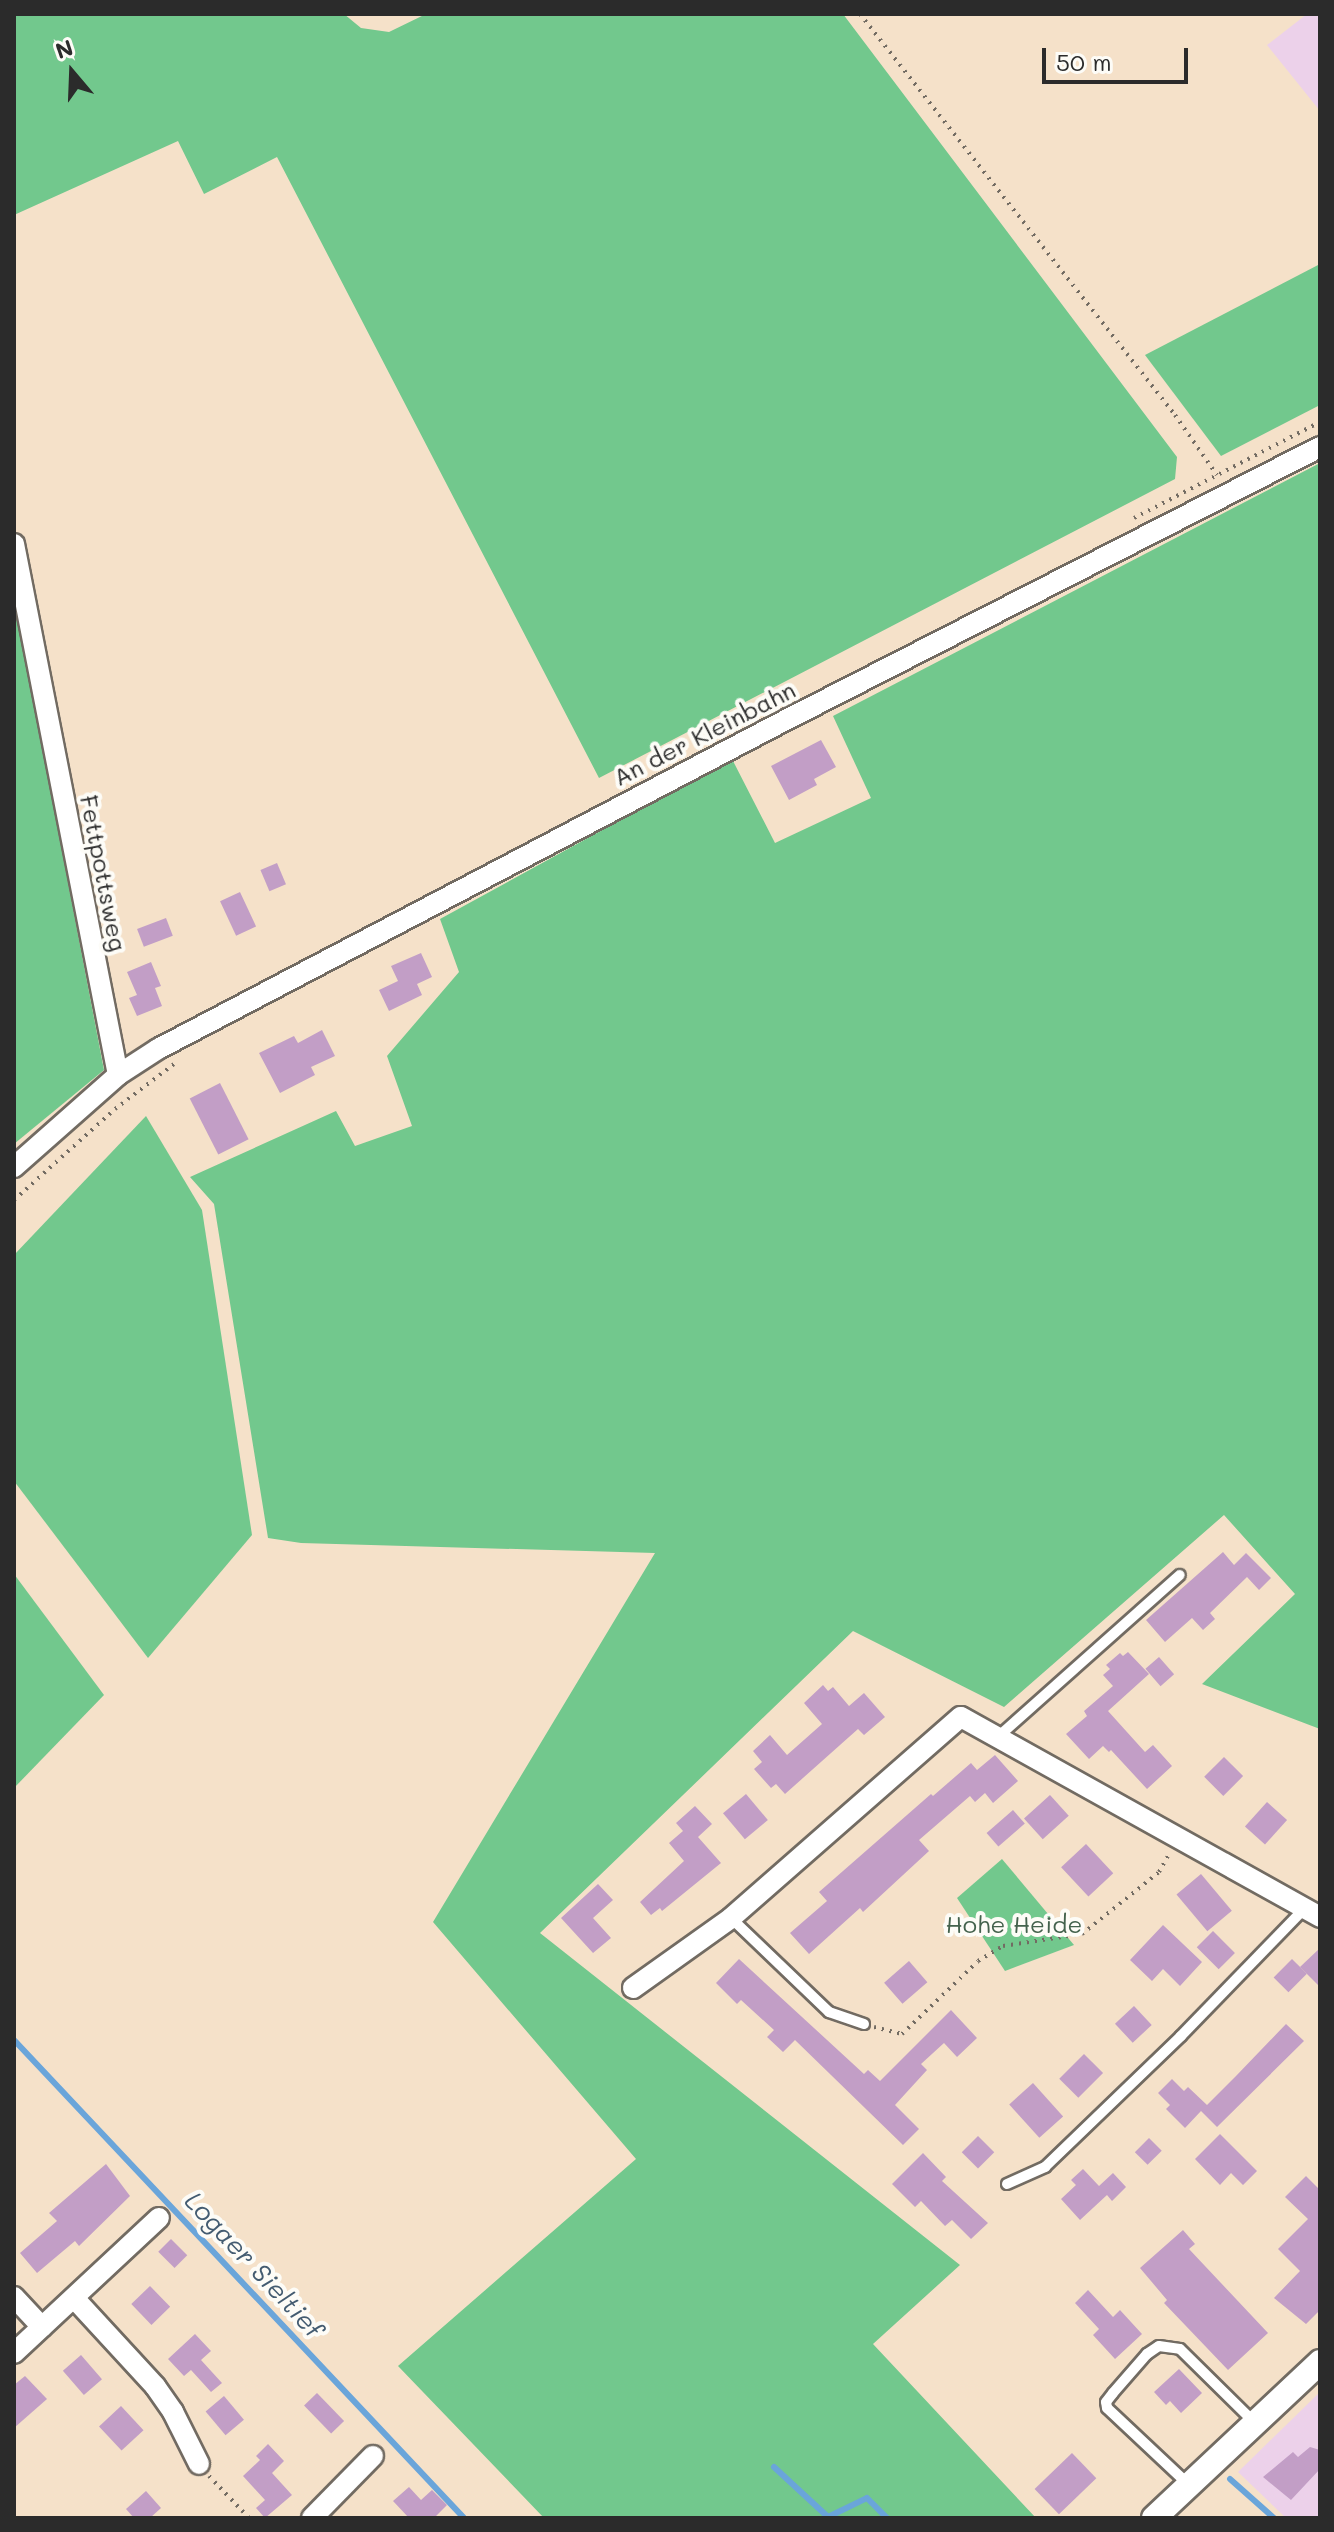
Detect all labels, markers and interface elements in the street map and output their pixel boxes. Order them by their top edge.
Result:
north arrow [32,32,112,112]
text: N [51,32,77,65]
scale bar [1046,32,1192,82]
text: 50 m [1056,46,1112,77]
street label: An der Kleinbahn [608,675,800,791]
street label: Fettpottsweg [75,792,133,954]
park label: Hohe Heide [946,1910,1082,1938]
water label: Logaer Sieltief [178,2185,330,2345]

